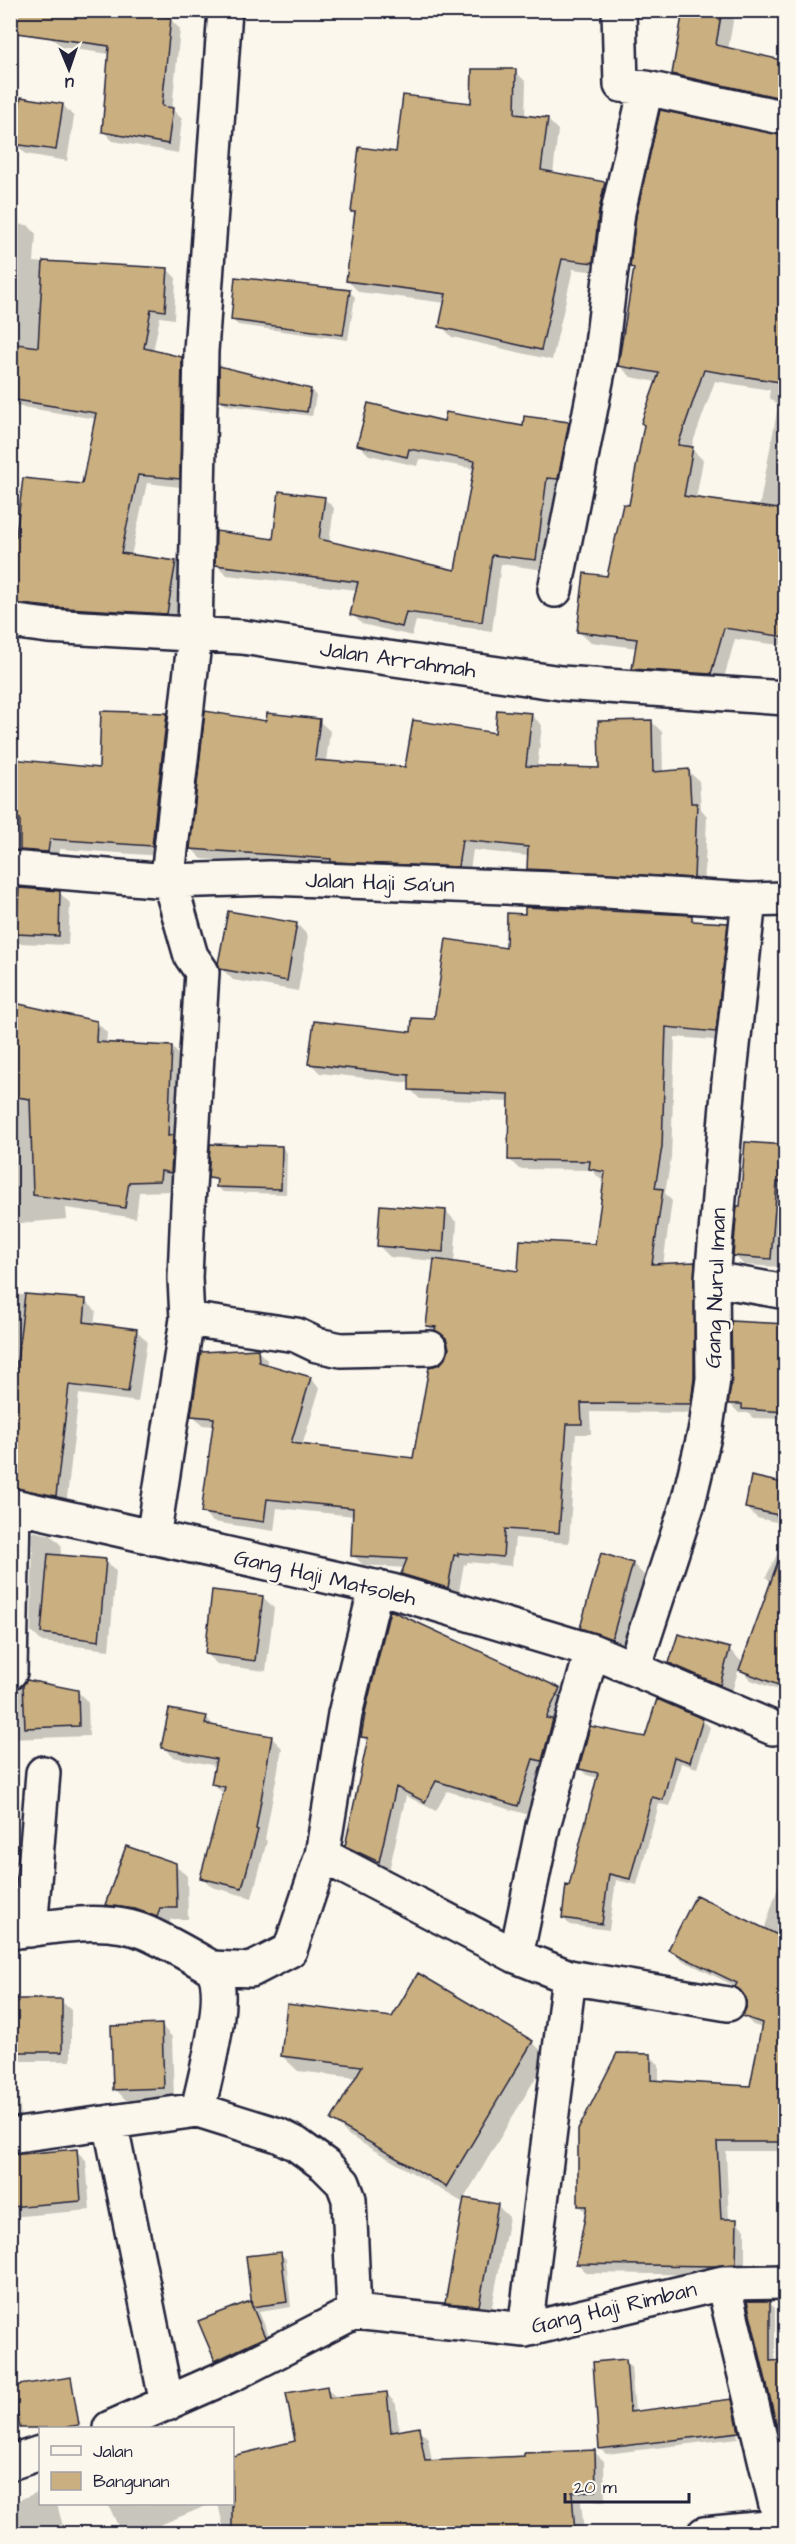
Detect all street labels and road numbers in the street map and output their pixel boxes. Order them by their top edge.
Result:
street label: Jalan Arrahmah [318,634,478,686]
street label: Jalan Haji Sa'un [305,865,455,901]
street label: Gang Nurul Iman [698,1207,735,1369]
street label: Gang Haji Matsoleh [231,1542,419,1615]
street label: Gang Haji Rimban [528,2274,700,2343]

